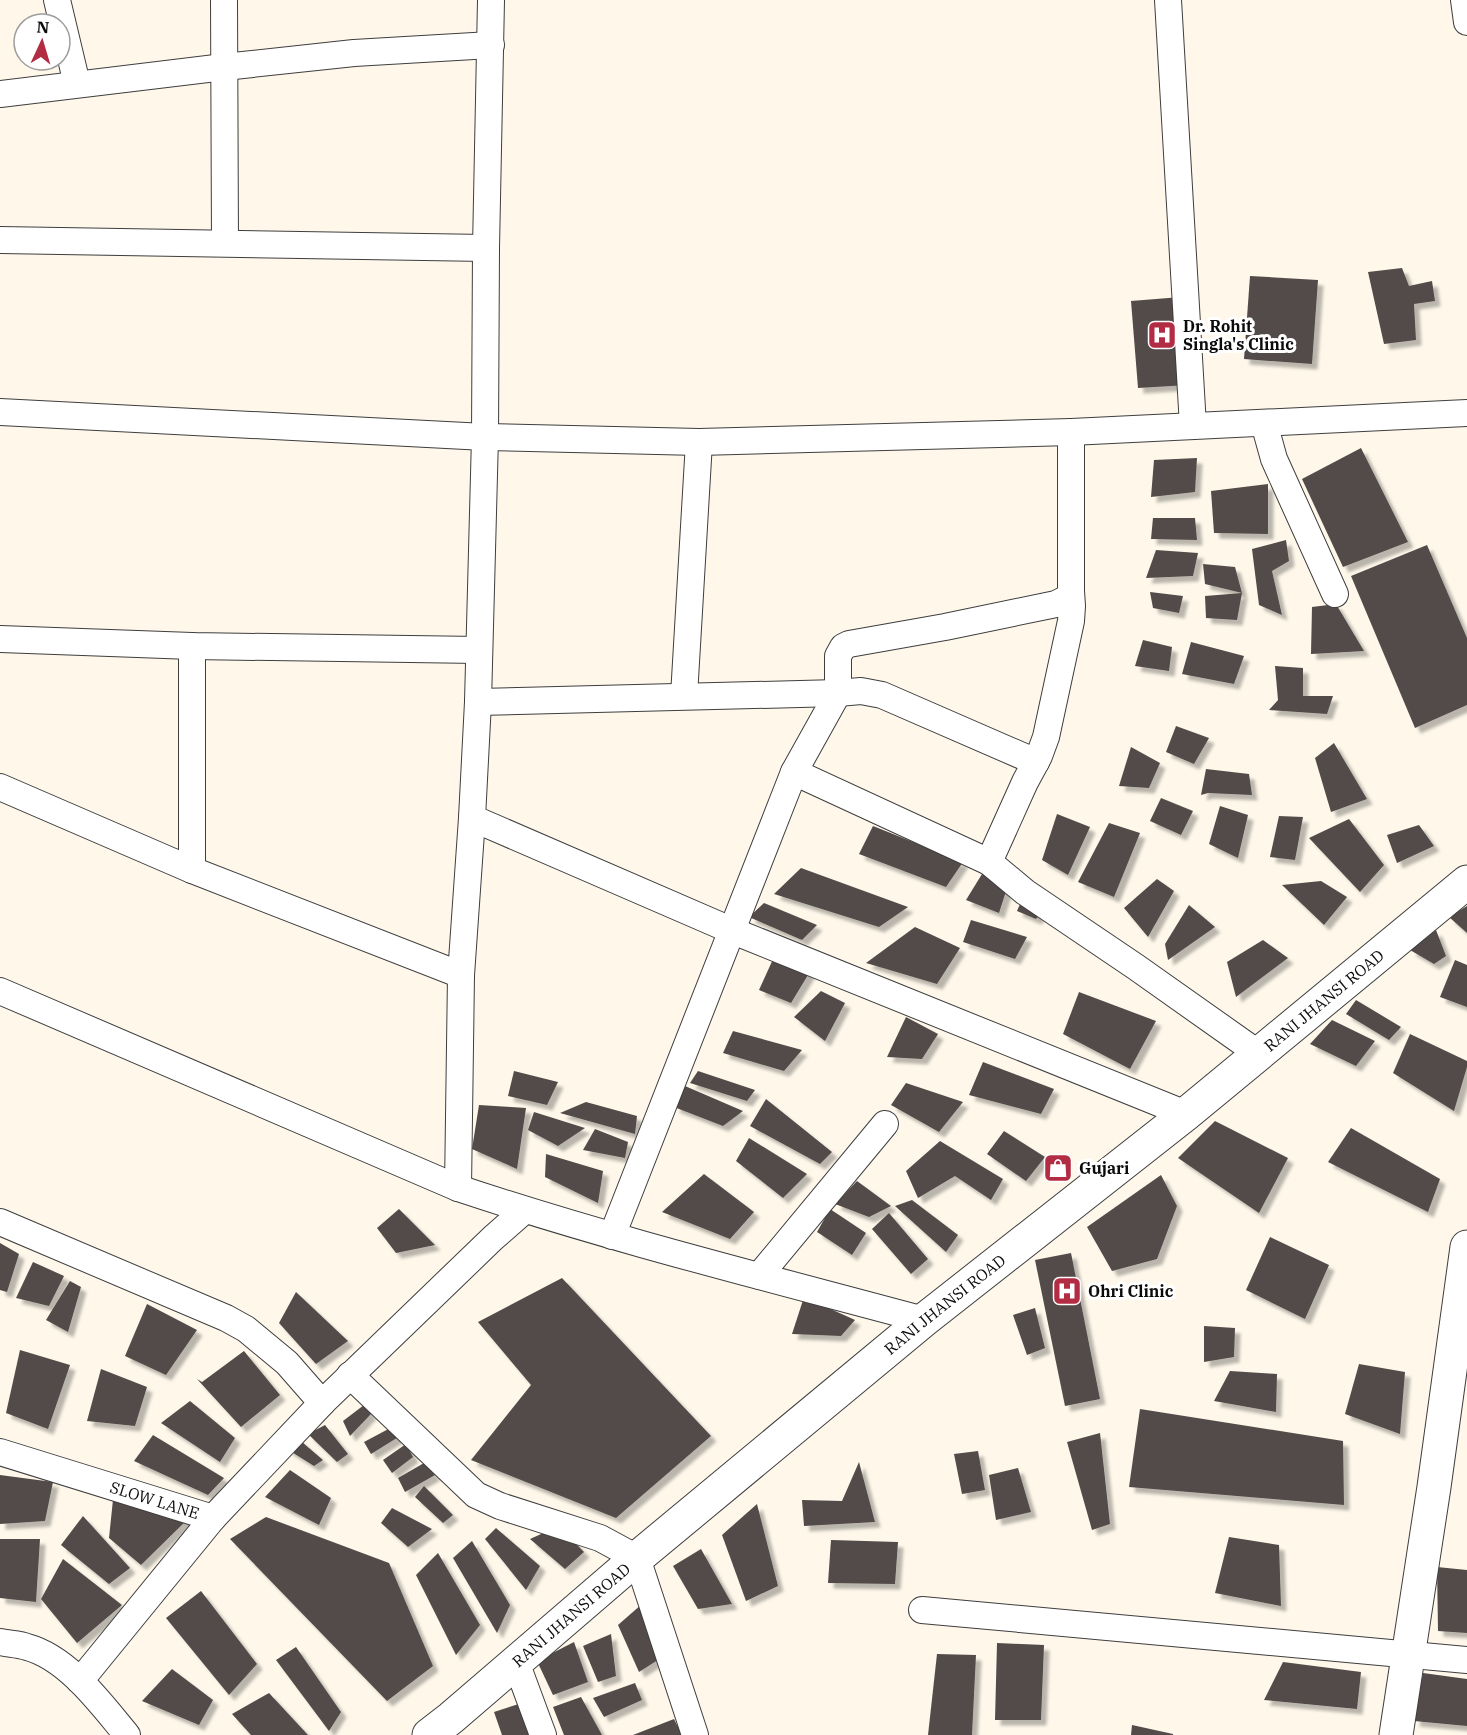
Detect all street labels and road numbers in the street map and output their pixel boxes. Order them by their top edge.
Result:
street label: RANI JHANSI ROAD [1260,945,1388,1056]
street label: RANI JHANSI ROAD [880,1250,1009,1359]
street label: SLOW LANE [108,1477,202,1523]
street label: RANI JHANSI ROAD [508,1558,634,1671]

